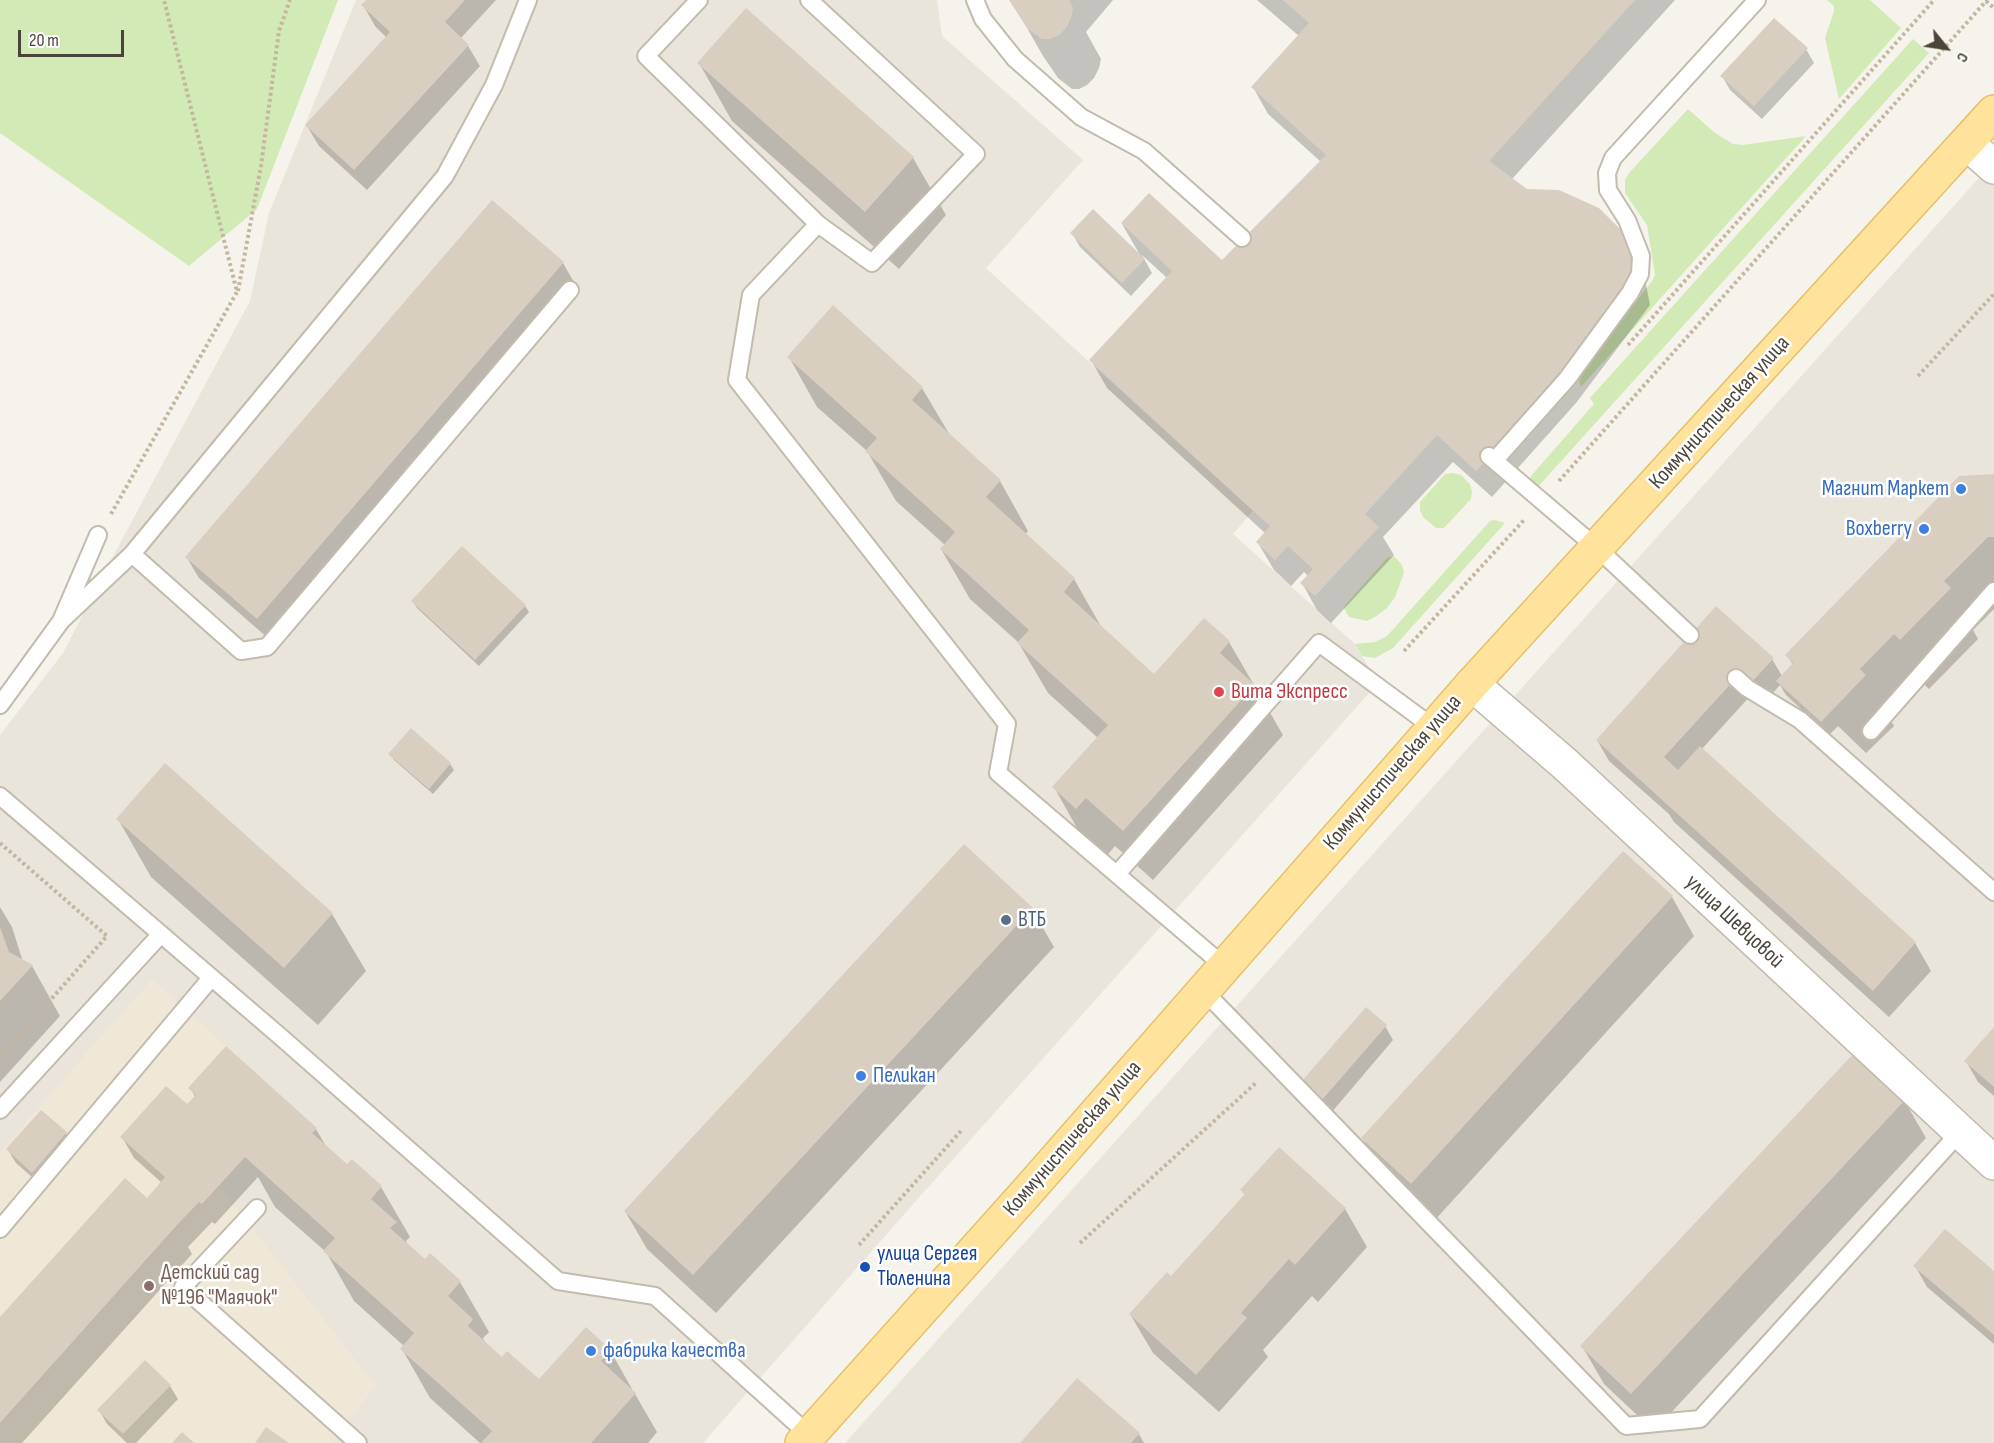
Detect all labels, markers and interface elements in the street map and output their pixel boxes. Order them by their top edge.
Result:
scale bar [21,18,128,56]
north arrow [1916,18,1976,78]
text: 20 m [29,30,59,51]
text: С [1952,49,1972,66]
street label: Коммунистическая улица [1644,331,1796,495]
place label: Магнит Маркет [1822,476,1949,502]
marker: Магнит Маркет [1954,482,1968,496]
place label: Boxberry [1846,516,1912,542]
marker: Boxberry [1917,522,1931,536]
place label: Вита Экспресс [1231,679,1348,705]
marker: Вита Экспресс [1212,685,1226,699]
street label: Коммунистическая улица [1318,690,1468,856]
street label: улица Шевцовой [1679,870,1789,974]
place label: ВТБ [1018,907,1046,933]
marker: ВТБ [999,913,1013,927]
street label: Коммунистическая улица [998,1056,1148,1222]
place label: Пеликан [873,1063,936,1089]
marker: Пеликан [854,1069,868,1083]
place label: улица Сергея Тюленина [877,1241,977,1292]
place label: Детский сад №196 "Маячок" [161,1260,277,1312]
marker: улица Сергея Тюленина [858,1260,872,1274]
marker: Детский сад №196 "Маячок" [142,1279,156,1293]
place label: фабрика качества [603,1338,746,1364]
marker: фабрика качества [584,1344,598,1358]

